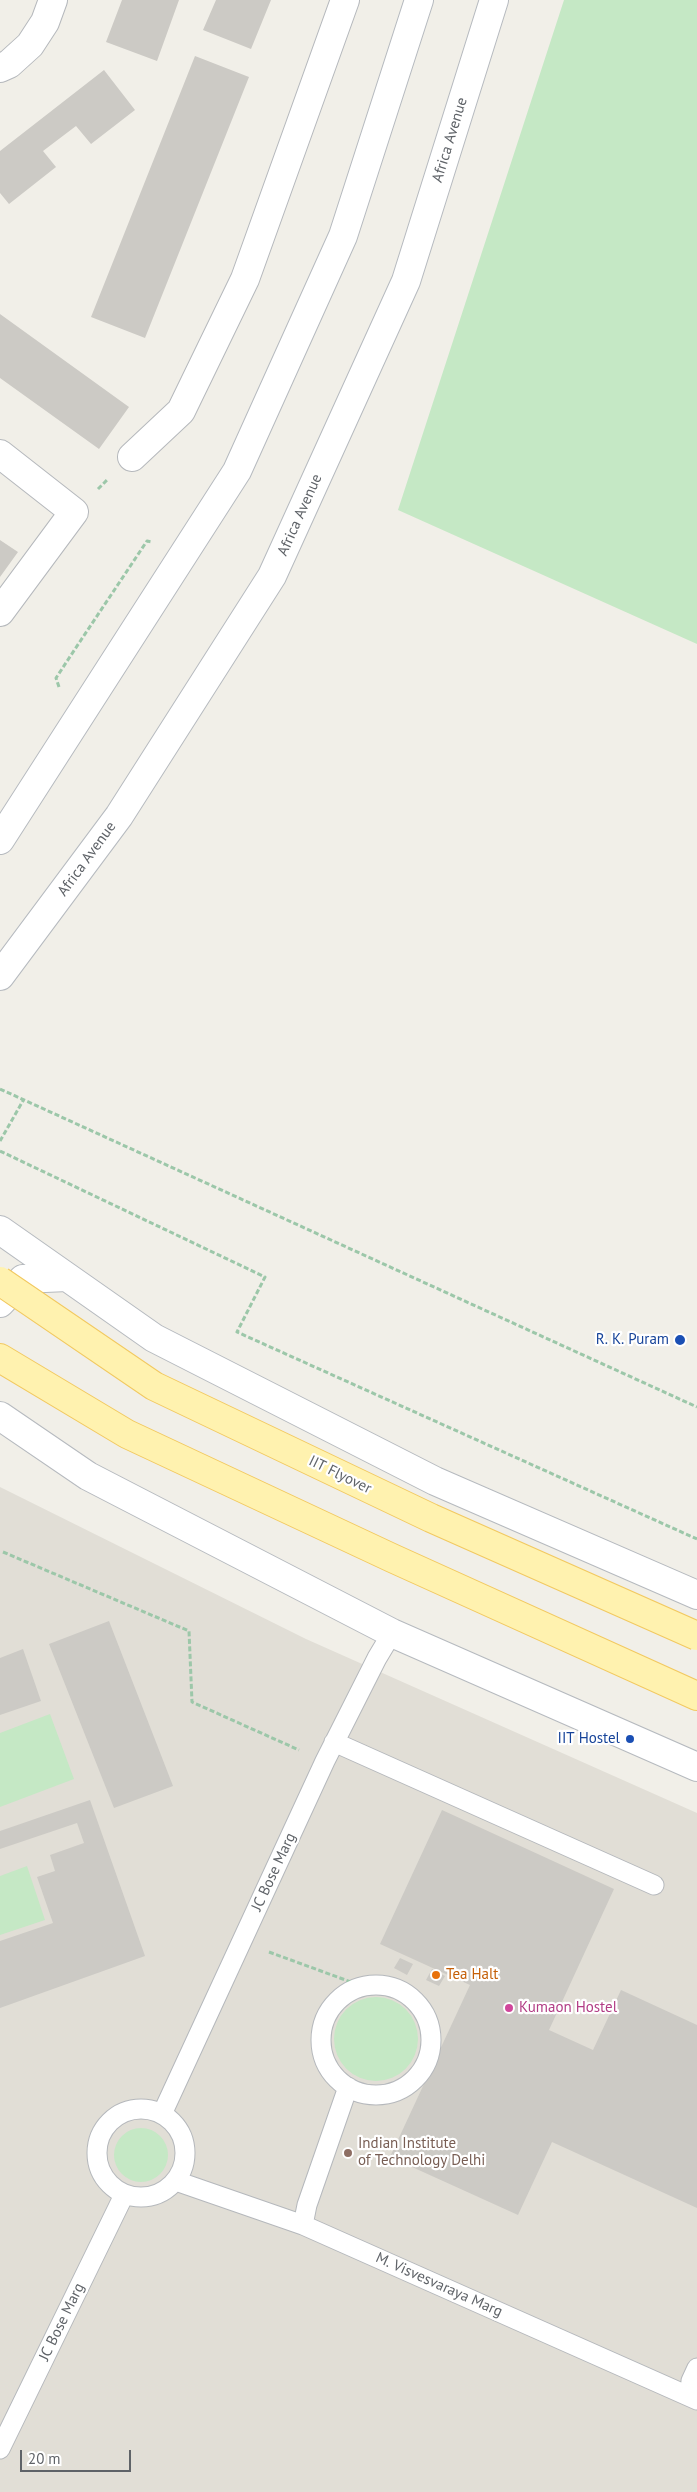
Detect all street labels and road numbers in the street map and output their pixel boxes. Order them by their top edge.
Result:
street label: Africa Avenue [429,95,471,185]
street label: Africa Avenue [274,471,326,559]
street label: Africa Avenue [54,818,120,900]
street label: IIT Flyover [306,1452,374,1498]
street label: JC Bose Marg [248,1830,300,1914]
street label: M. Visvesvaraya Marg [373,2249,505,2321]
street label: JC Bose Marg [35,2280,89,2364]

